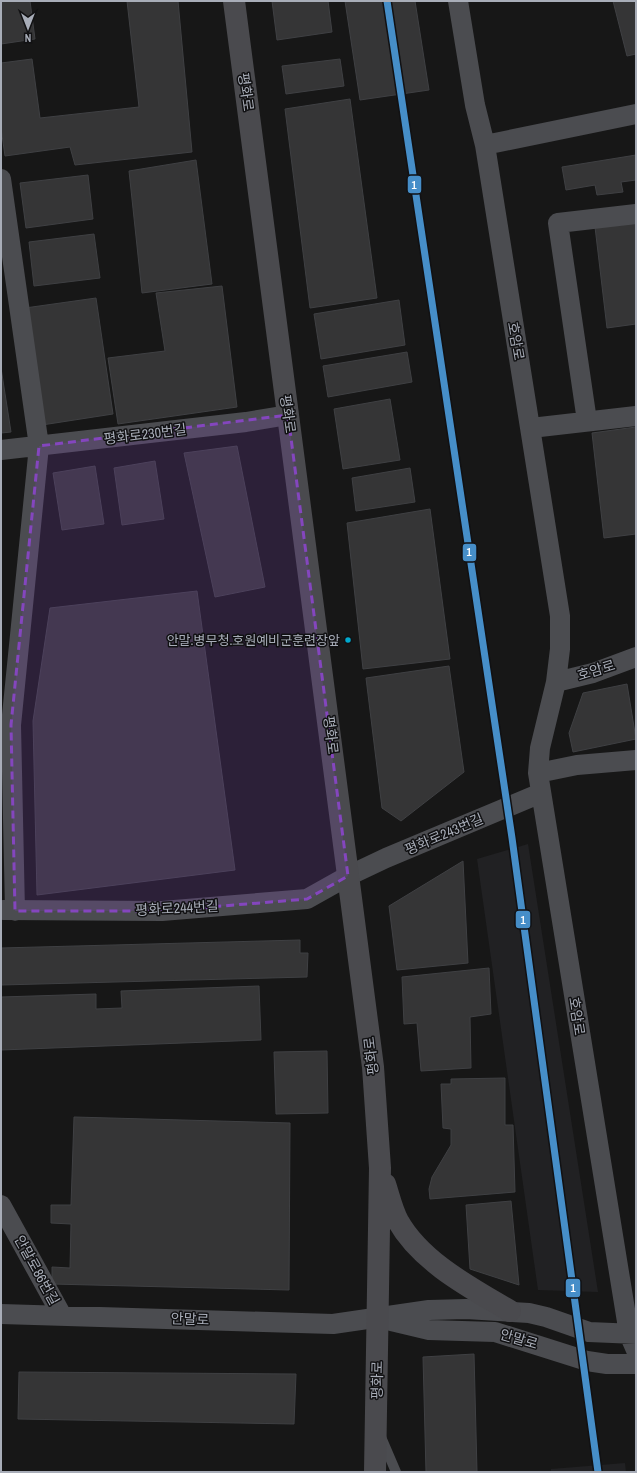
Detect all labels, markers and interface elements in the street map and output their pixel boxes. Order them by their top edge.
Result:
north arrow [8,8,48,48]
text: N [25,31,31,45]
street label: 평화로 [234,72,258,113]
line badge: 1 [407,175,422,194]
text: 1 [411,178,417,192]
street label: 호암로 [504,320,528,362]
street label: 평화로 [276,394,300,435]
street label: 평화로230번길 [102,420,188,448]
line badge: 1 [462,543,477,562]
text: 1 [466,545,472,559]
place label: 안말.병무청.호원예비군훈련장앞 [167,632,340,649]
marker: 안말.병무청.호원예비군훈련장앞 [343,635,353,645]
street label: 호암로 [575,656,617,684]
street label: 평화로 [320,715,342,755]
street label: 평화로243번길 [402,809,486,859]
street label: 평화로244번길 [135,897,219,919]
line badge: 1 [515,910,531,929]
text: 1 [520,913,526,927]
street label: 호암로 [565,996,589,1037]
street label: 평화로 [360,1036,382,1076]
street label: 안말로86번길 [10,1232,64,1308]
line badge: 1 [565,1278,581,1298]
text: 1 [570,1281,576,1295]
street label: 안말로 [170,1309,210,1329]
street label: 안말로 [498,1325,540,1353]
street label: 평화로 [368,1360,386,1399]

